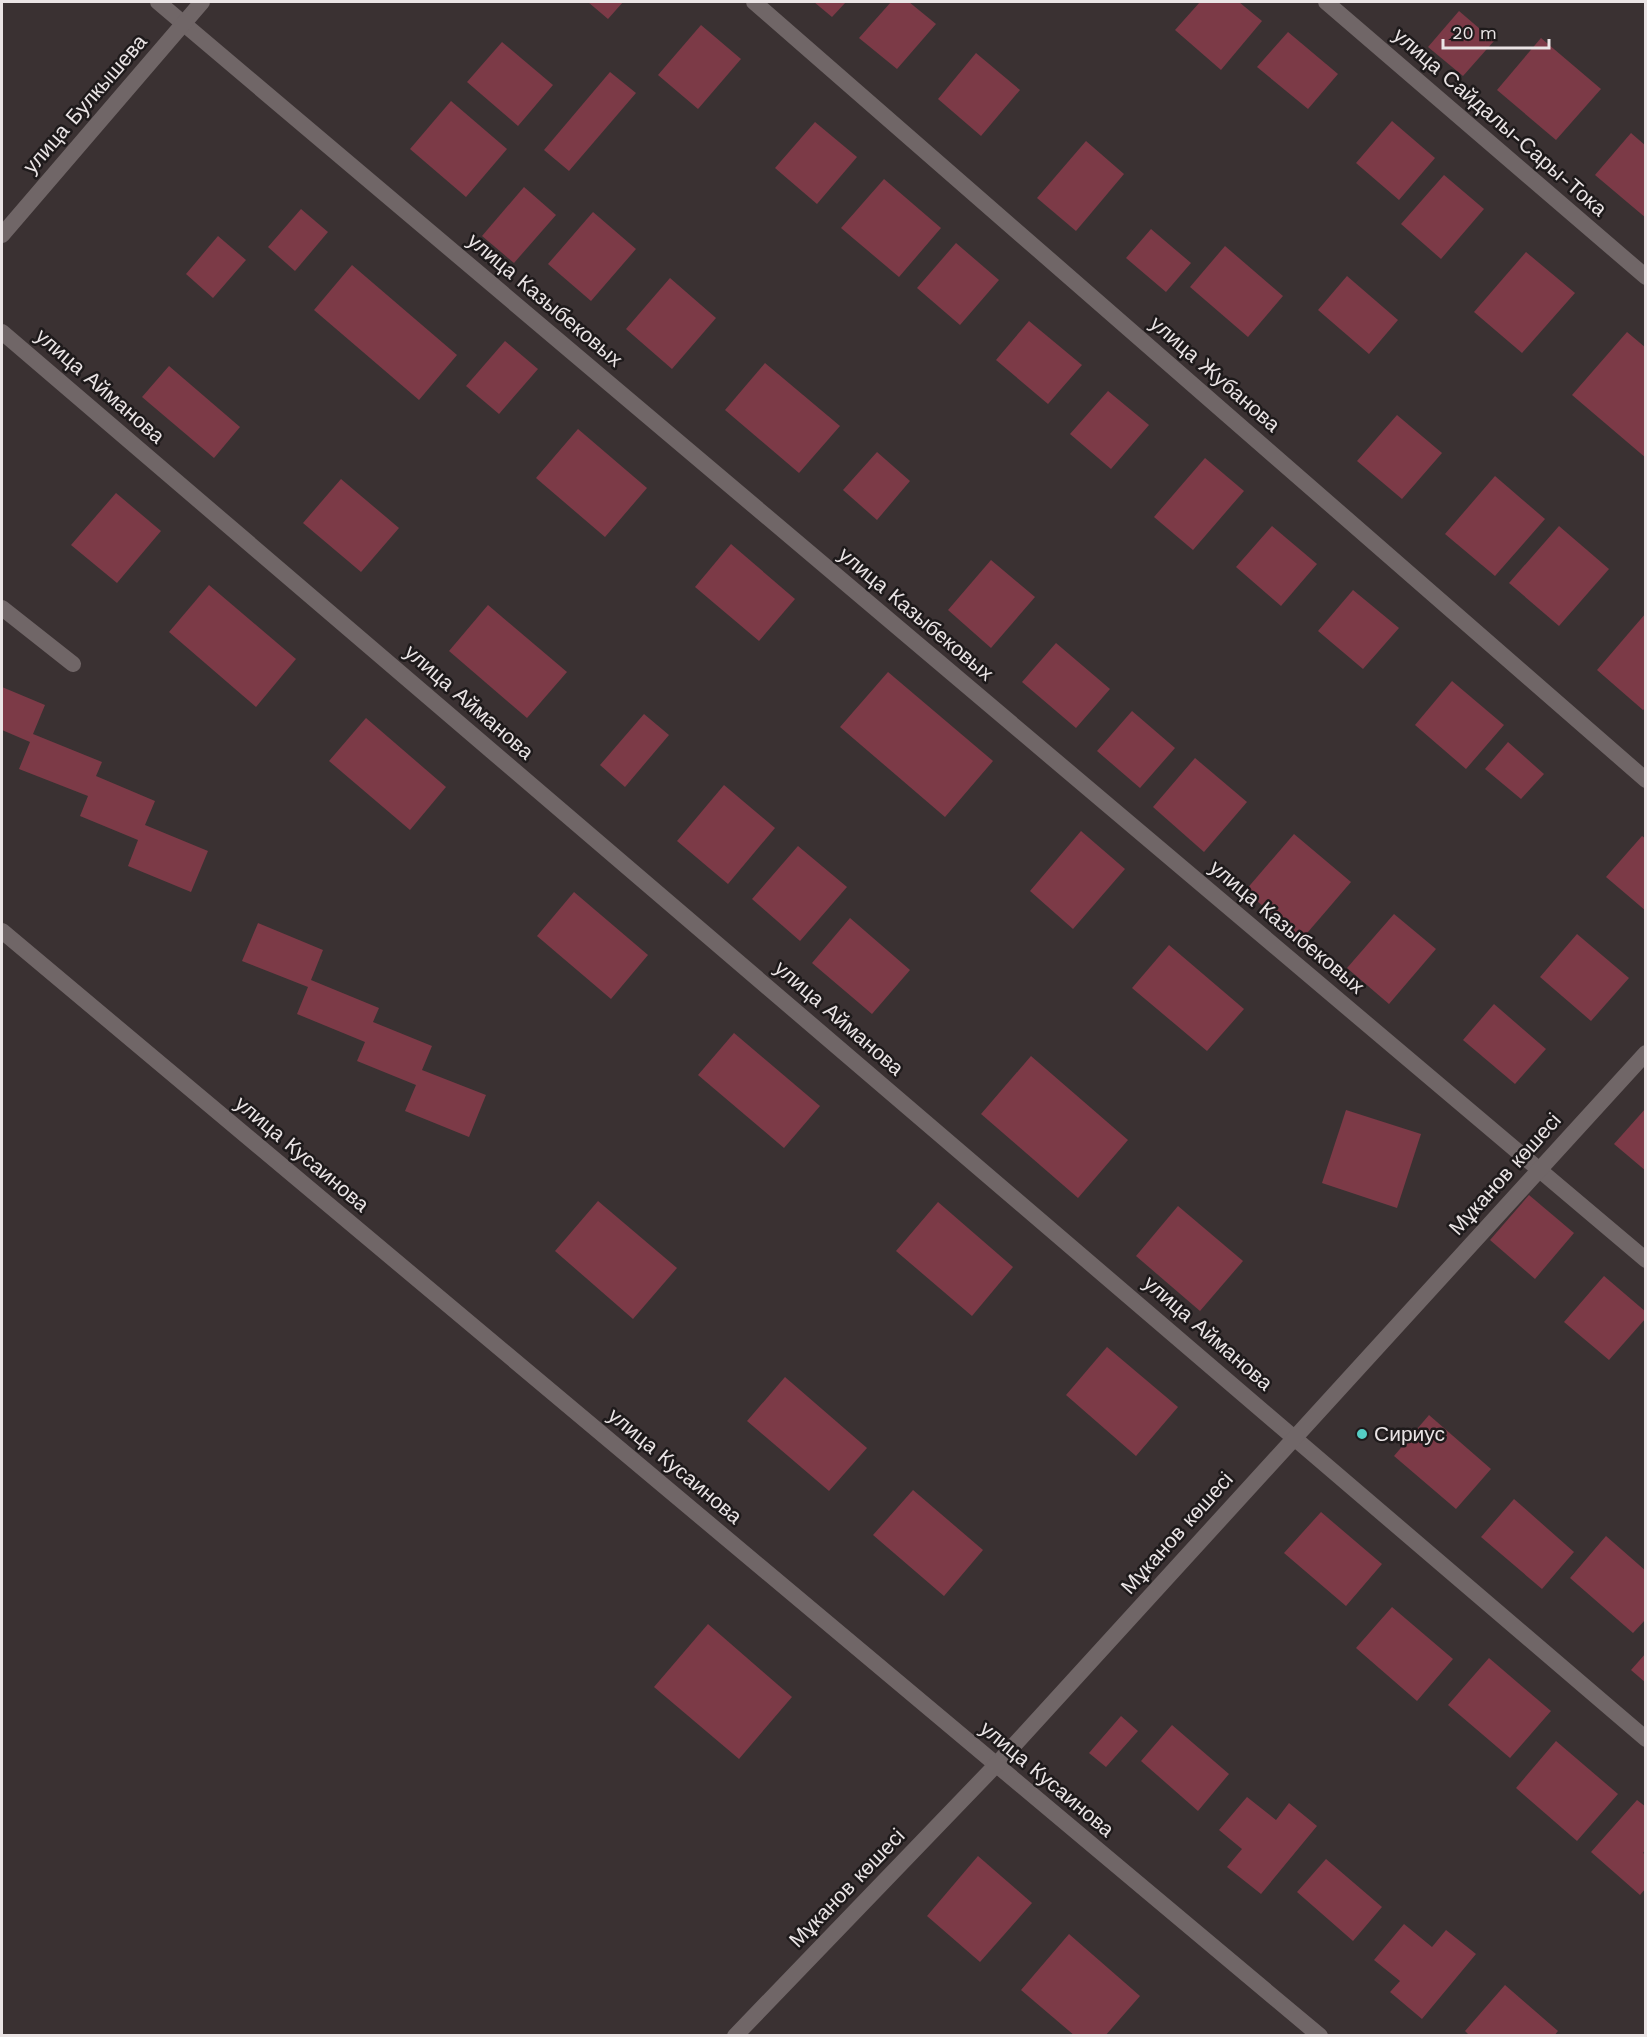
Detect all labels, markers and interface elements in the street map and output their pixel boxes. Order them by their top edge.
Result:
scale bar [1443,12,1550,50]
street label: улица Сайдалы-Сары-Тока [1389,22,1612,221]
text: 20 m [1452,22,1497,43]
street label: улица Булкышева [17,29,152,178]
street label: улица Казыбековых [463,227,628,372]
street label: улица Жубанова [1145,310,1286,437]
street label: улица Айманова [31,323,170,449]
street label: улица Казыбековых [834,541,999,686]
street label: улица Айманова [400,639,539,765]
street label: улица Казыбековых [1205,854,1370,999]
street label: улица Айманова [770,955,909,1081]
street label: улица Кусаинова [230,1090,375,1217]
street label: Мұканов көшесі [1443,1108,1566,1240]
street label: улица Айманова [1139,1270,1278,1396]
street label: улица Кусаинова [603,1402,748,1529]
place label: Сириус [1374,1421,1445,1446]
marker: Сириус [1355,1427,1369,1441]
street label: Мұканов көшесі [1115,1467,1238,1599]
street label: улица Кусаинова [975,1715,1120,1842]
street label: Мұканов көшесі [784,1823,910,1952]

